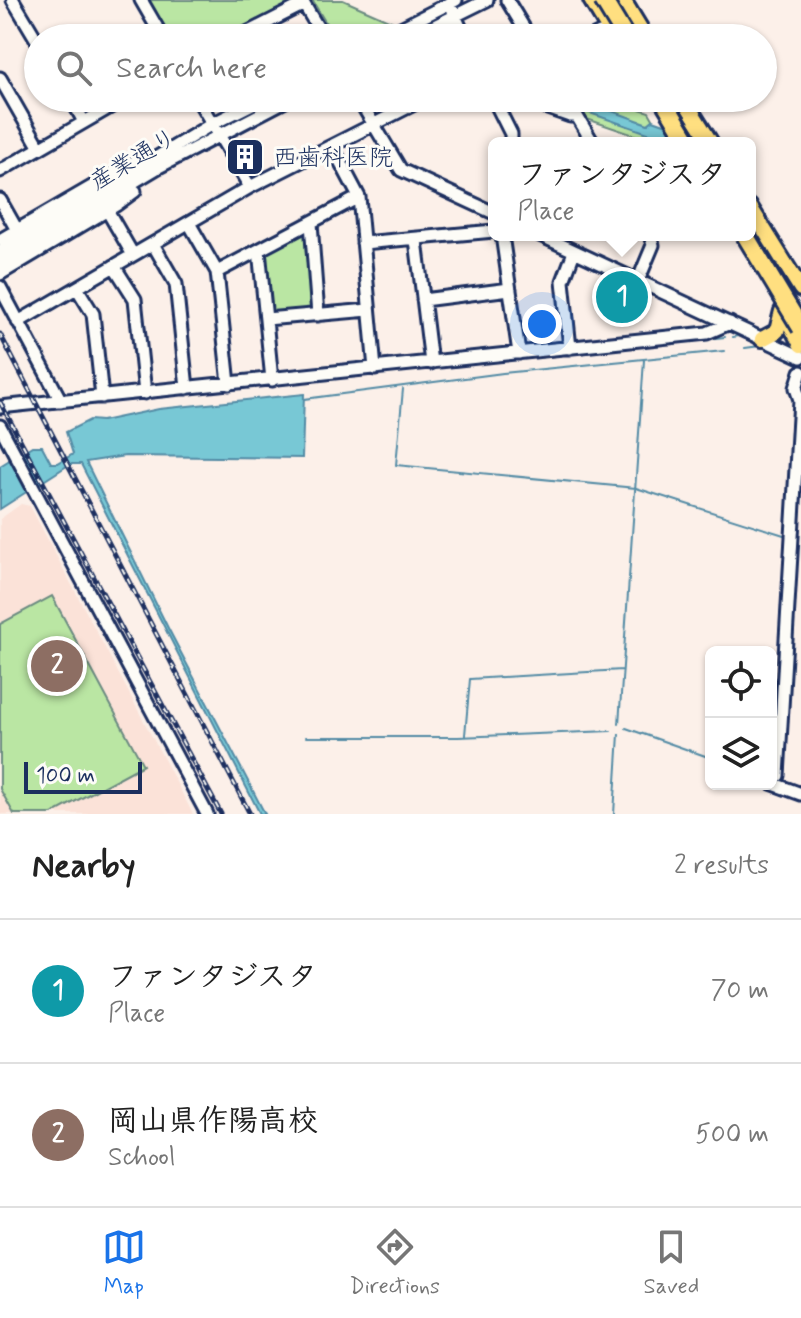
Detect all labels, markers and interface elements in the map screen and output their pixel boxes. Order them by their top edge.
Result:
search box [24,24,777,112]
icon: search [52,46,96,90]
text: Search here [116,49,267,88]
street label: 産業通り [85,122,183,198]
building icon: 西歯科医院 [224,136,266,178]
popup [488,137,756,241]
place label: 西歯科医院 [273,143,393,174]
text: ファンタジスタ [517,156,727,195]
text: Place [517,195,575,229]
pin: 1 [596,267,648,327]
your location [522,304,562,344]
pin: 2 [31,636,83,696]
map controls [705,646,777,790]
button: locate [705,646,777,718]
button: layers [705,718,777,790]
scale bar [24,758,142,794]
text: 100 m [36,762,95,790]
text: Nearby [32,844,136,889]
text: 2 results [674,849,769,883]
text: ファンタジスタ [108,958,317,997]
text: 1 [52,974,64,1008]
text: 70 m [711,974,769,1008]
text: Place [108,997,165,1031]
text: 岡山県作陽高校 [108,1102,318,1141]
text: 2 [52,1118,64,1152]
text: 500 m [695,1118,769,1152]
text: School [108,1141,175,1175]
tab: Map [102,1225,146,1301]
tab: Directions [349,1225,440,1301]
tab: Saved [644,1225,699,1301]

